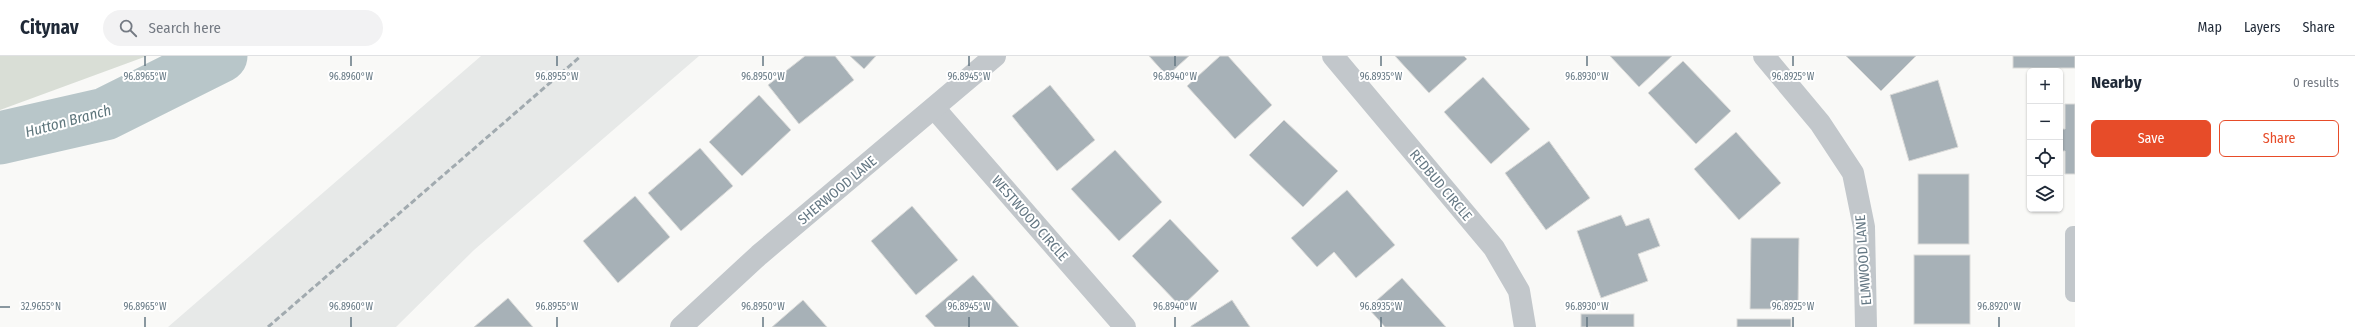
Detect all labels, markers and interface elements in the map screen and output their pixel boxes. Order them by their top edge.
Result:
search box [103,10,383,46]
text: Citynav [20,16,79,39]
icon: search [117,17,139,39]
text: Search here [149,19,221,37]
text: Map [2198,19,2222,36]
text: Layers [2244,19,2280,36]
text: Share [2302,19,2335,36]
map controls [2027,68,2063,212]
button: + [2027,68,2063,104]
text: 96.8965°W [123,71,167,83]
text: 96.8960°W [329,71,374,83]
text: 96.8955°W [536,71,579,83]
text: 96.8950°W [741,71,785,83]
text: 96.8945°W [948,71,991,83]
text: 96.8940°W [1153,71,1197,83]
text: 96.8935°W [1360,71,1403,83]
text: 96.8930°W [1565,71,1609,83]
text: 96.8925°W [1772,71,1815,83]
text: Nearby [2091,72,2142,93]
text: 0 results [2293,75,2339,90]
water label: Hutton Branch [23,101,113,141]
button: − [2027,104,2063,140]
button: Save [2091,120,2211,157]
button: Share [2219,120,2339,157]
button: locate [2027,140,2063,176]
street label: REDBUD CIRCLE [1406,146,1476,225]
street label: SHERWOOD LANE [794,152,881,228]
street label: WESTWOOD CIRCLE [988,172,1072,265]
button: layers [2027,176,2063,212]
street label: ELMWOOD LANE [1852,214,1875,306]
text: 32.9655°N [21,301,61,313]
text: 96.8965°W [123,301,167,313]
text: 96.8960°W [329,301,374,313]
text: 96.8955°W [536,301,579,313]
text: 96.8950°W [741,301,785,313]
text: 96.8945°W [948,301,991,313]
text: 96.8940°W [1153,301,1197,313]
text: 96.8935°W [1360,301,1403,313]
text: 96.8930°W [1565,301,1609,313]
text: 96.8925°W [1772,301,1815,313]
text: 96.8920°W [1977,301,2021,313]

